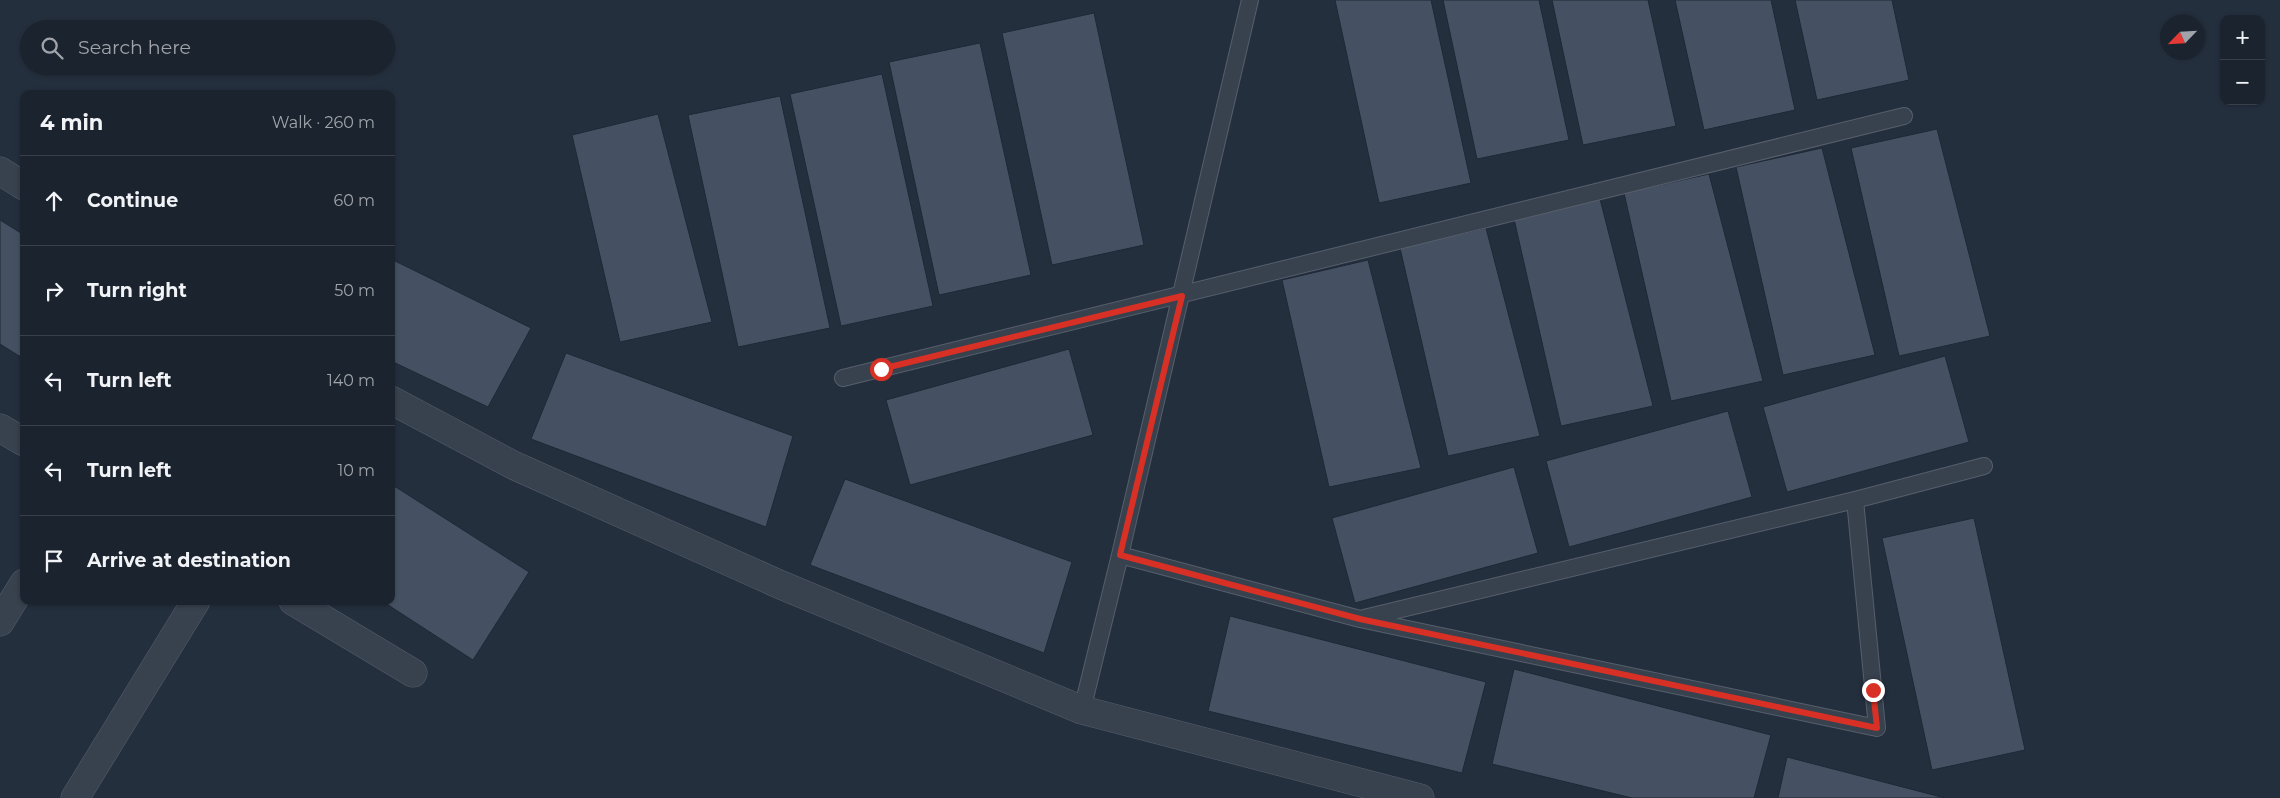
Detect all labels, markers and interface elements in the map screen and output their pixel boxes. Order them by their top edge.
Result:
north arrow [2160,15,2205,60]
map controls [2220,15,2265,105]
button: + [2220,15,2265,60]
search box [20,20,395,75]
icon: search [38,34,66,62]
text: Search here [78,36,191,59]
button: − [2220,60,2265,105]
text: 4 min [40,110,103,135]
text: Walk · 260 m [272,113,375,132]
icon: ahead [40,187,68,215]
text: Continue [87,189,178,212]
text: 60 m [333,191,375,210]
icon: right [40,277,68,305]
text: Turn right [87,279,187,302]
text: 50 m [334,281,375,300]
route start [870,358,893,381]
icon: left [40,367,68,395]
text: Turn left [87,369,172,392]
text: 140 m [327,371,375,390]
icon: left [40,457,68,485]
text: Turn left [87,459,172,482]
text: 10 m [337,461,375,480]
icon: arrive [40,547,68,575]
text: Arrive at destination [87,549,291,572]
route end [1862,679,1885,702]

